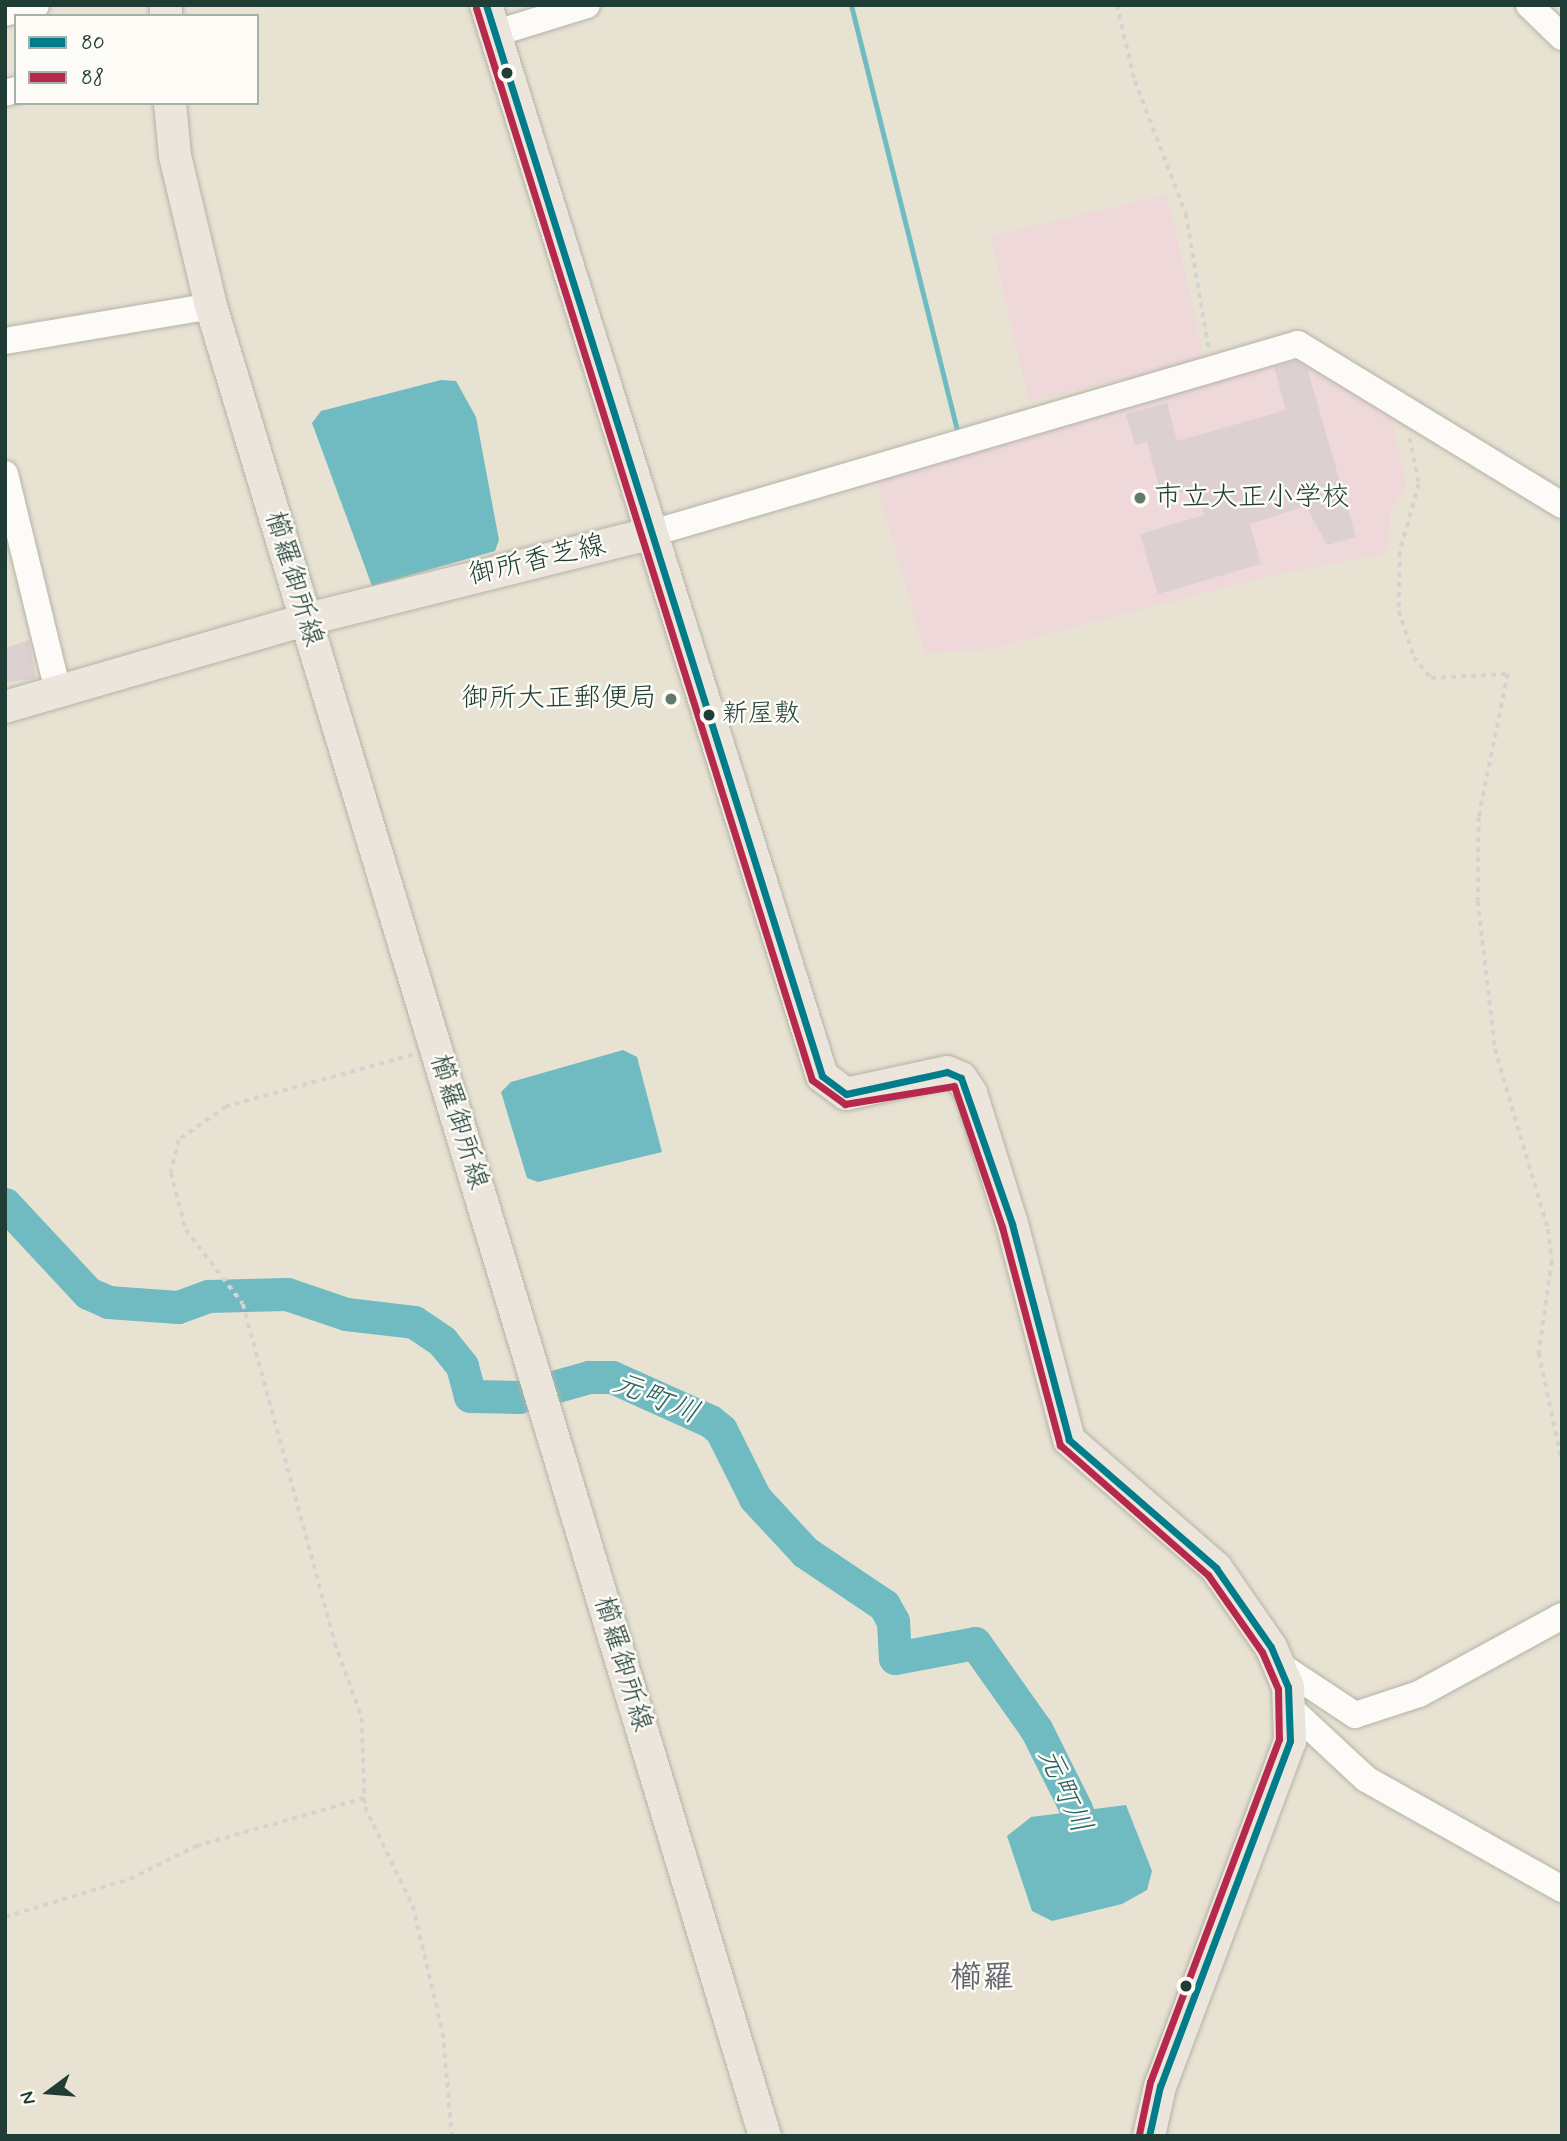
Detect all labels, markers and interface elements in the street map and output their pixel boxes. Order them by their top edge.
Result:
legend [14,14,259,105]
text: 80 [81,29,105,57]
text: 88 [81,64,104,92]
unlabelled marker [500,66,514,80]
place label: 市立大正小学校 [1154,481,1350,515]
marker: 市立大正小学校 [1132,490,1148,506]
street label: 櫛羅御所線 [256,507,330,651]
street label: 御所香芝線 [465,529,609,593]
place label: 御所大正郵便局 [461,682,657,716]
marker: 御所大正郵便局 [663,691,679,707]
place label: 新屋敷 [722,699,800,731]
marker: 新屋敷 [702,708,716,722]
street label: 櫛羅御所線 [421,1050,495,1194]
water label: 元町川 [608,1365,704,1433]
street label: 櫛羅御所線 [585,1592,659,1736]
water label: 元町川 [1029,1743,1099,1839]
district label: 櫛羅 [950,1959,1014,1997]
unlabelled marker [1179,1979,1193,1993]
north arrow [14,2057,84,2127]
text: N [15,2088,42,2107]

